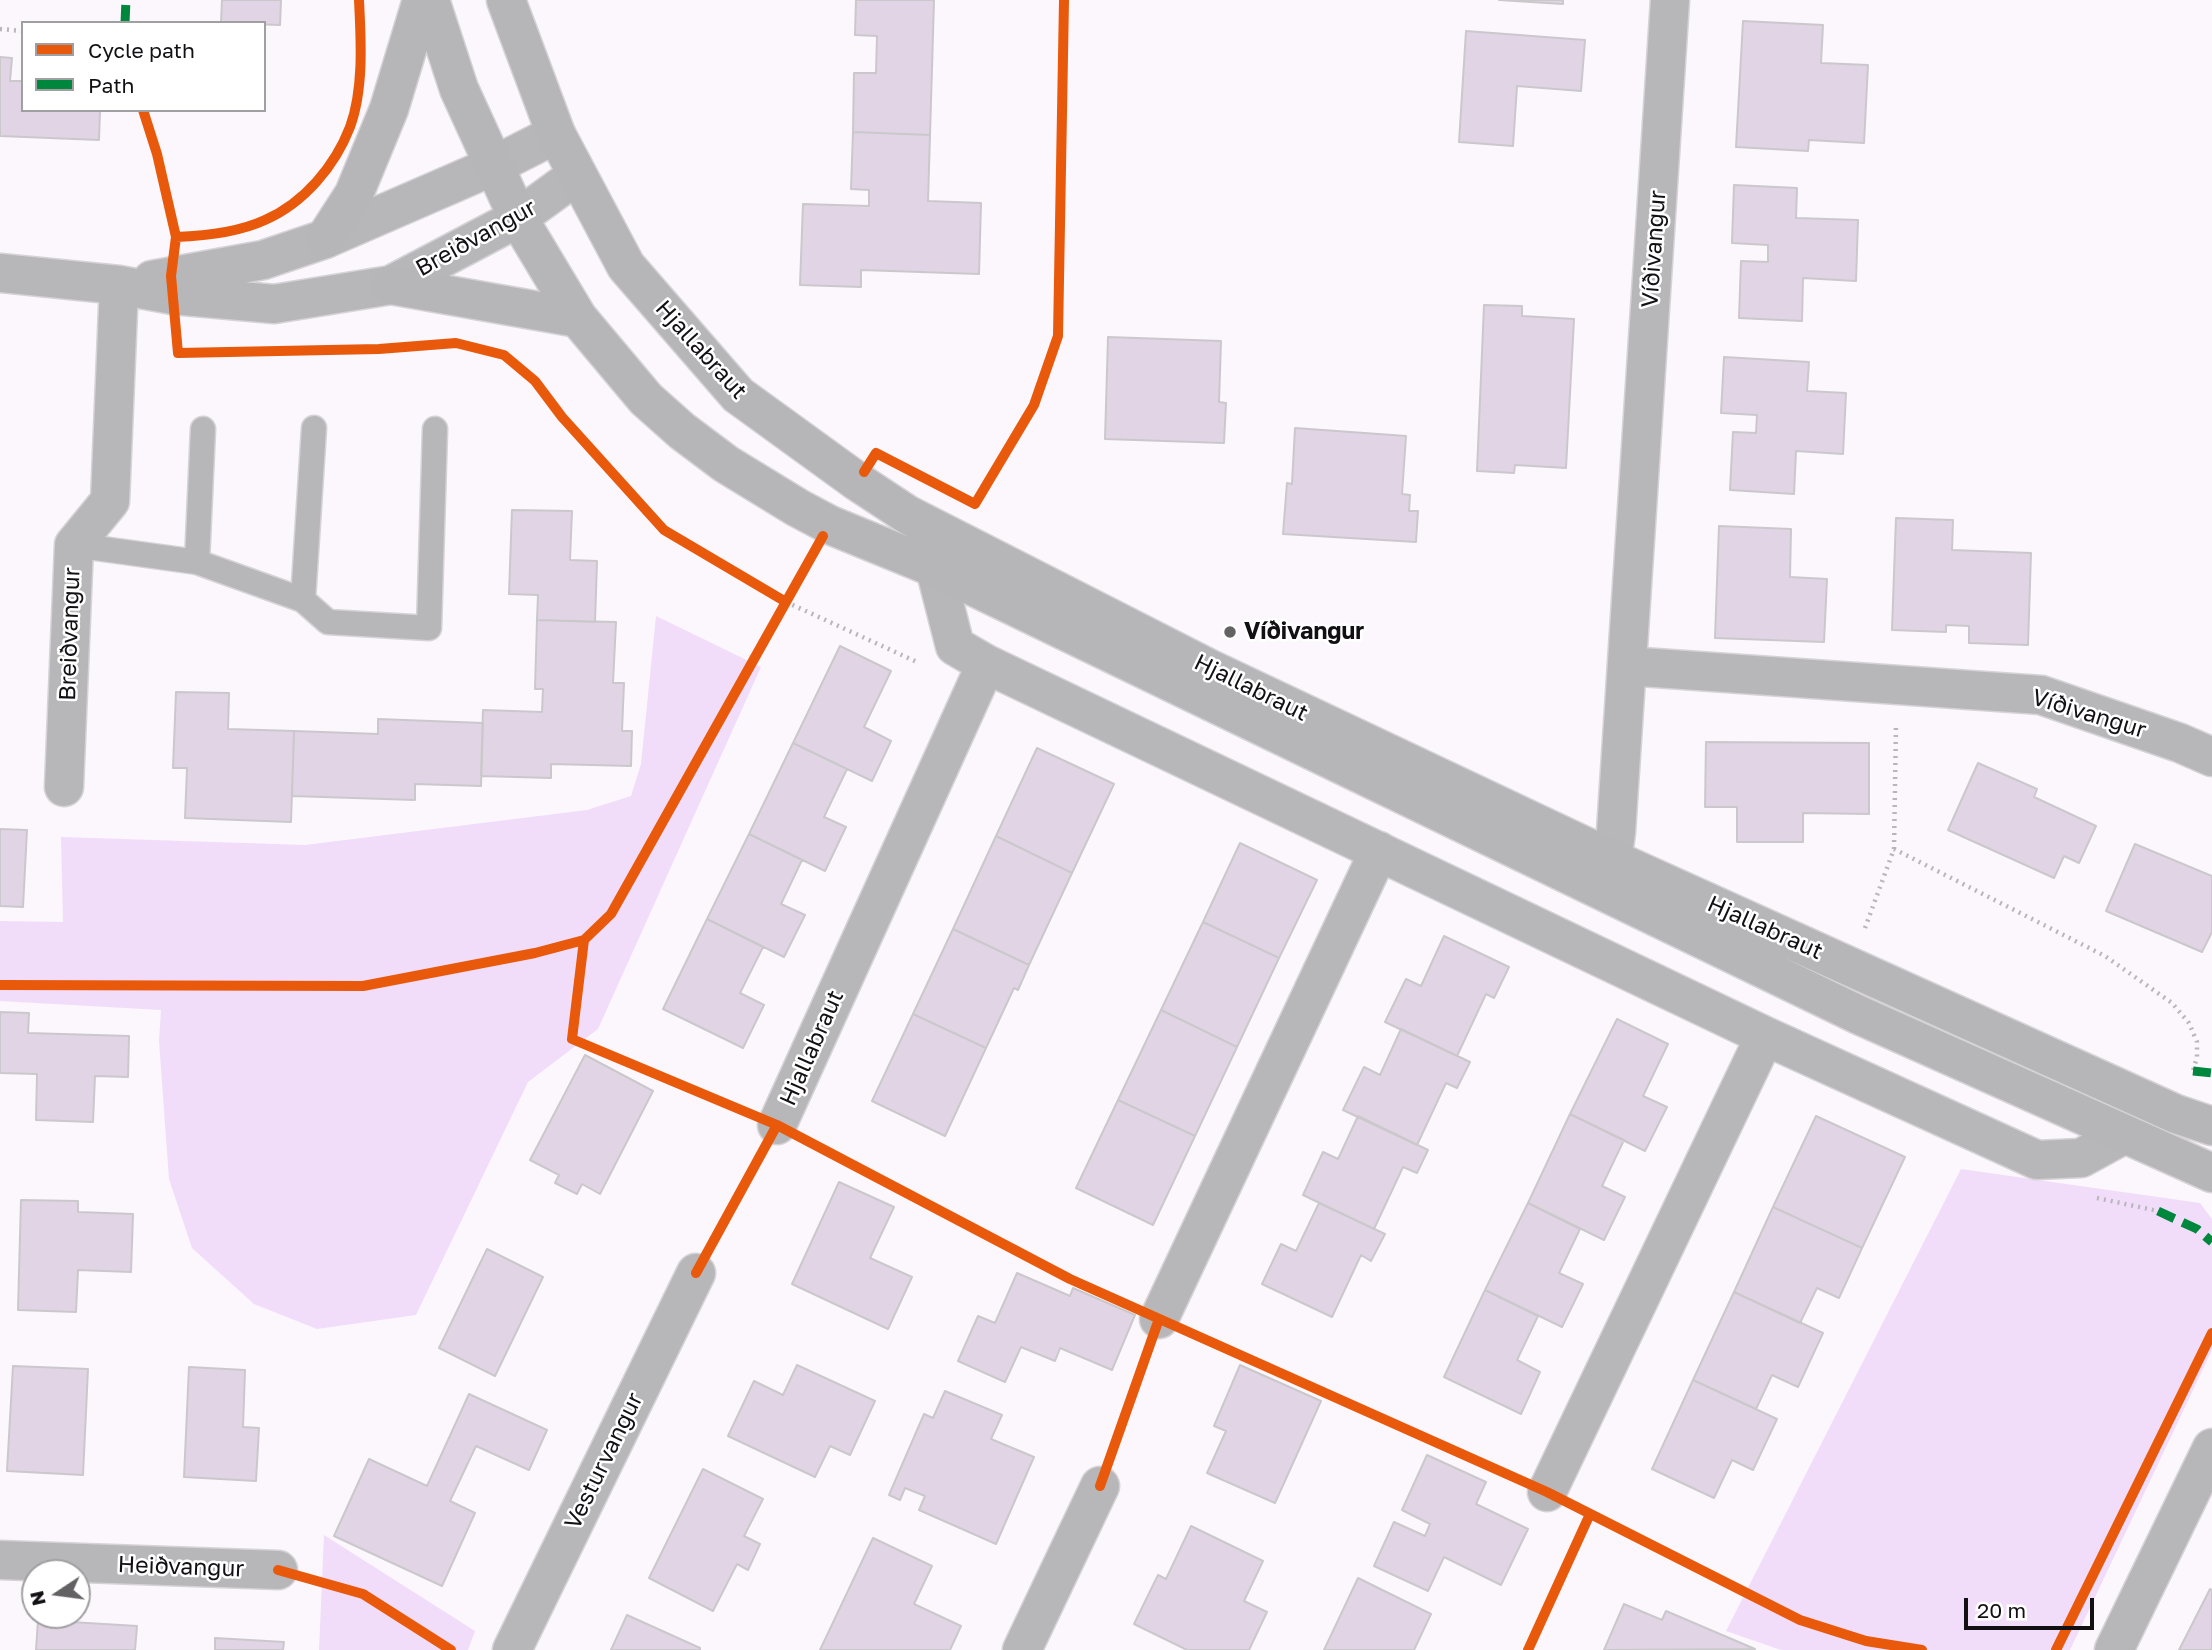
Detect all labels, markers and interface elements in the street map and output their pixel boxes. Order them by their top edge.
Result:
legend [21,21,266,112]
text: Cycle path [88,37,195,63]
text: Path [88,72,135,98]
street label: Víðivangur [1636,189,1672,309]
street label: Breiðvangur [411,194,541,282]
street label: Hjallabraut [649,295,753,405]
street label: Breiðvangur [54,567,86,701]
place label: Víðivangur [1244,618,1364,646]
marker: Víðivangur [1222,624,1238,640]
street label: Hjallabraut [1190,649,1312,727]
street label: Víðivangur [2029,684,2149,744]
street label: Hjallabraut [1703,890,1827,966]
street label: Hjallabraut [774,986,850,1110]
street label: Vesturvangur [559,1388,649,1534]
street label: Heiðvangur [117,1551,245,1583]
north arrow [21,1559,91,1629]
scale bar [1967,1584,2096,1628]
text: N [24,1589,50,1608]
text: 20 m [1977,1597,2026,1623]

